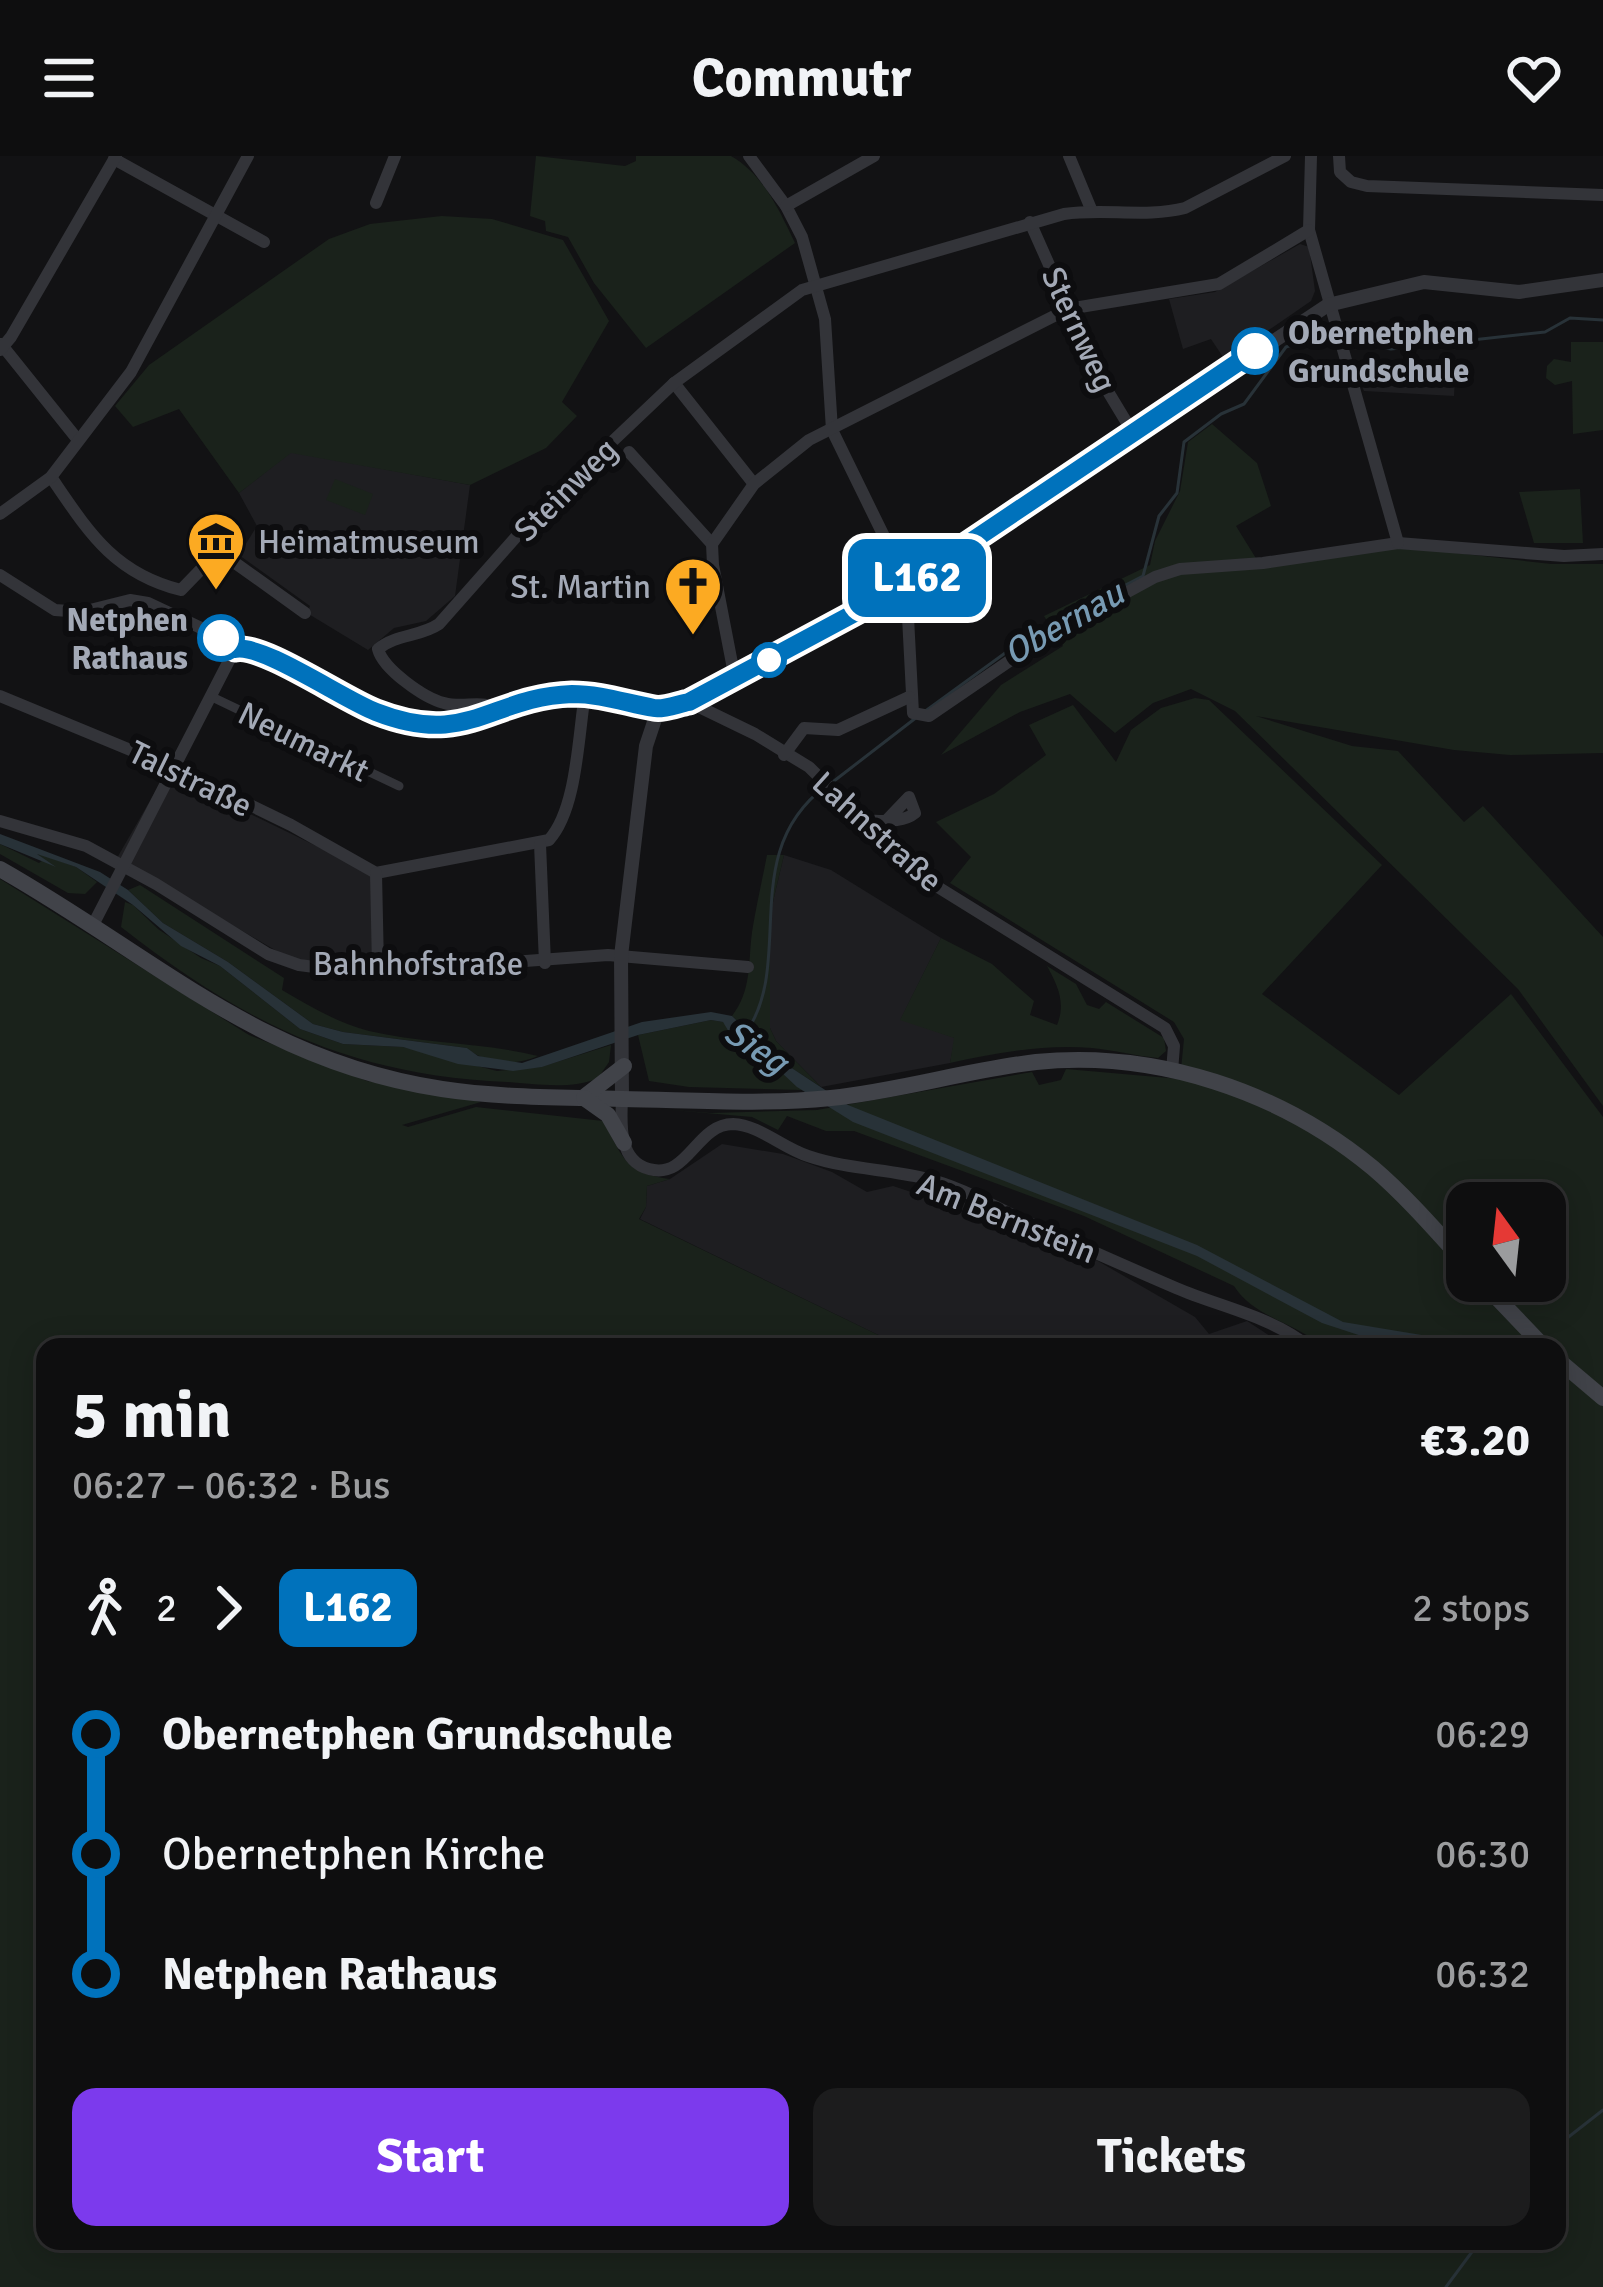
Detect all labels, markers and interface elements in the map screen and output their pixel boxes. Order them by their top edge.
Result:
icon: menu [36,45,102,111]
text: Commutr [692,45,911,112]
icon: heart [1501,45,1567,111]
street label: Sternweg [1032,261,1125,399]
place label: Obernetphen Grundschule [1288,313,1474,392]
marker: Obernetphen Grundschule [1233,329,1277,373]
street label: Steinweg [506,430,626,550]
museum icon: Heimatmuseum [185,510,247,592]
place label: Heimatmuseum [258,522,480,563]
line badge: L162 [833,539,1001,617]
text: L162 [872,552,962,603]
church icon: St. Martin [662,555,724,637]
place label: St. Martin [510,567,651,608]
water label: Obernau [996,570,1134,676]
place label: Netphen Rathaus [66,600,188,679]
marker: Netphen Rathaus [199,616,243,660]
unlabelled marker [753,644,785,676]
street label: Neumarkt [231,693,375,792]
street label: Talstraße [122,732,259,827]
street label: Lahnstraße [803,763,951,901]
street label: Bahnhofstraße [313,944,523,985]
water label: Sieg [716,1010,799,1086]
street label: Am Bernstein [911,1164,1102,1273]
north arrow [1446,1182,1566,1302]
map controls [1446,1182,1566,1302]
text: 5 min [72,1375,231,1456]
text: €3.20 [1420,1413,1530,1468]
text: 06:27 – 06:32 · Bus [72,1461,390,1509]
icon: walk [72,1575,138,1641]
icon: forward [195,1575,261,1641]
text: L162 [303,1582,393,1633]
text: 2 [156,1584,177,1632]
text: 2 stops [1412,1584,1530,1632]
text: Obernetphen Grundschule [162,1707,673,1762]
text: 06:29 [1435,1710,1530,1758]
text: Obernetphen Kirche [162,1827,546,1882]
text: 06:30 [1435,1830,1530,1878]
text: Netphen Rathaus [162,1947,497,2002]
text: 06:32 [1435,1950,1530,1998]
button: Start [72,2088,789,2226]
button: Tickets [813,2088,1530,2226]

